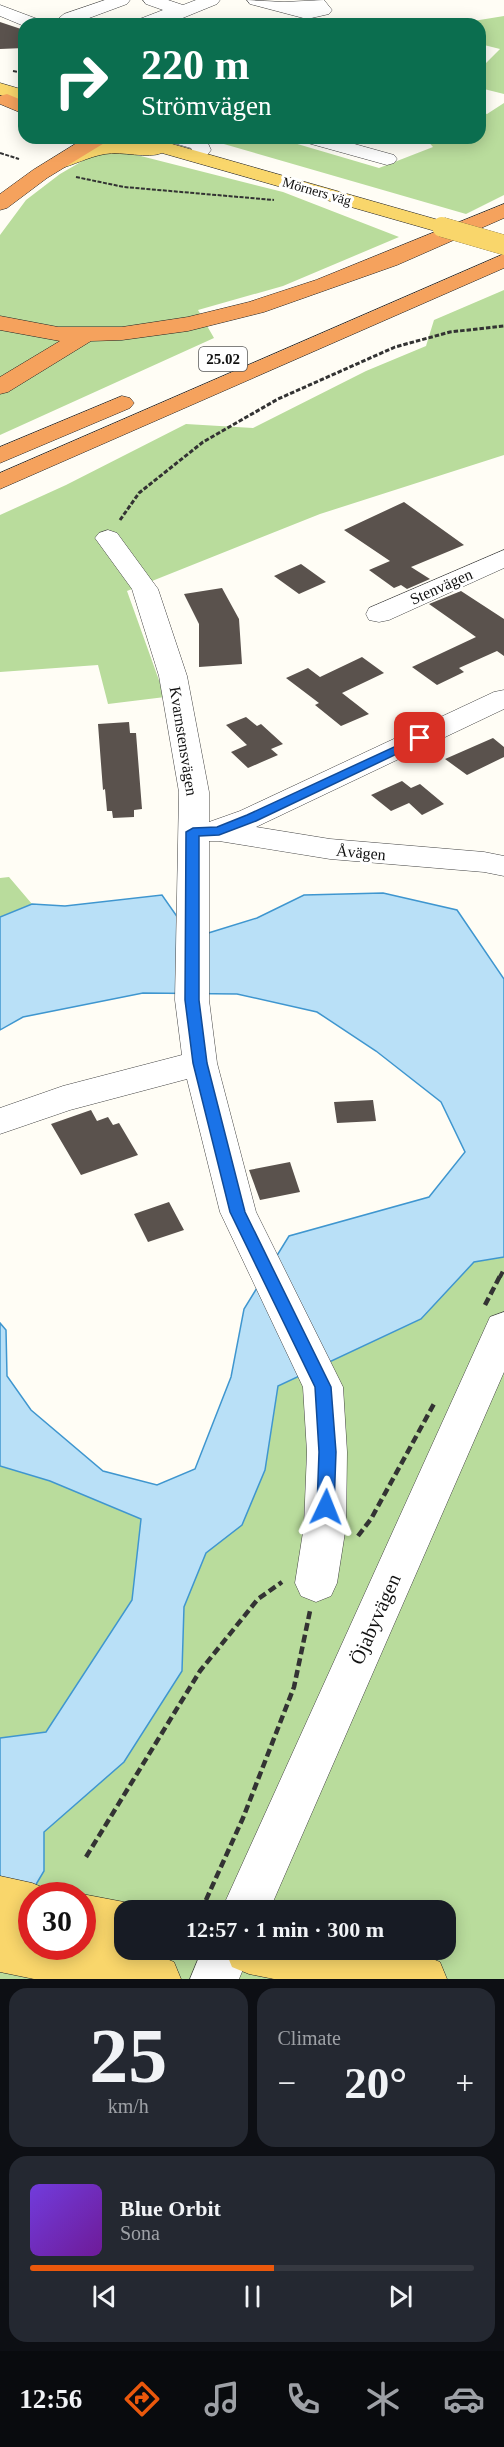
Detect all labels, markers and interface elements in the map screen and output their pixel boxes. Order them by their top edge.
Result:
icon: right [42,42,120,120]
text: 220 m [141,42,250,88]
text: Strömvägen [141,91,271,121]
street label: Mörners väg [281,174,353,208]
road number: 25.02 [199,347,247,371]
street label: Stenvägen [407,565,476,609]
street label: Kvarnstensvägen [166,685,201,797]
pin [394,712,445,763]
icon: arrive [403,721,436,754]
street label: Åvägen [335,842,386,864]
position arrow [294,1475,358,1539]
street label: Öjabyvägen [345,1570,406,1668]
speed limit sign: 30 [18,1882,96,1960]
text: 12:57 · 1 min · 300 m [186,1917,384,1942]
text: 25 [89,2012,167,2099]
text: Climate [278,2027,341,2049]
text: 20° [344,2058,407,2108]
text: − [278,2065,296,2101]
text: + [455,2065,474,2101]
text: km/h [108,2095,149,2117]
text: Blue Orbit [120,2196,221,2221]
text: Sona [120,2222,160,2244]
icon: previous [88,2280,121,2313]
icon: pause [236,2280,269,2313]
icon: next [384,2280,417,2313]
icon: directions [121,2378,163,2420]
icon: music [201,2378,243,2420]
icon: phone [282,2378,324,2420]
icon: climate [362,2378,404,2420]
icon: car [443,2378,485,2420]
text: 12:56 [19,2384,82,2414]

